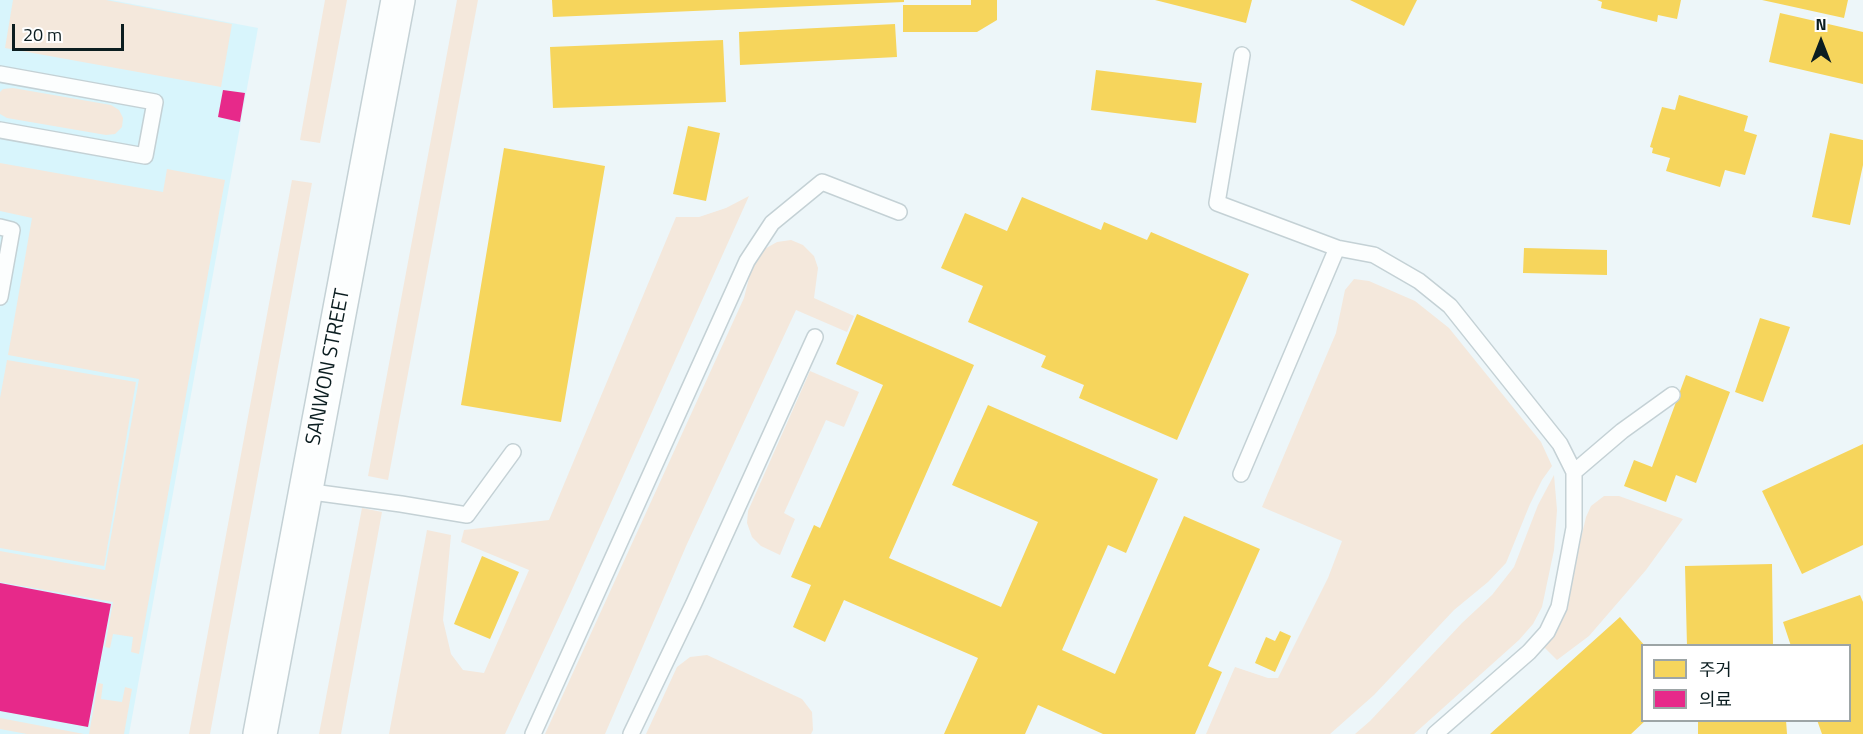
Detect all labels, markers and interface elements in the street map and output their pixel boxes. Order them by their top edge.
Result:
scale bar [15,12,128,50]
north arrow [1791,12,1851,72]
text: N [1815,12,1827,36]
text: 20 m [23,21,62,48]
street label: SANWON STREET [301,287,357,447]
legend [1641,644,1851,722]
text: 주거 [1699,656,1732,683]
text: 의료 [1699,686,1732,713]

